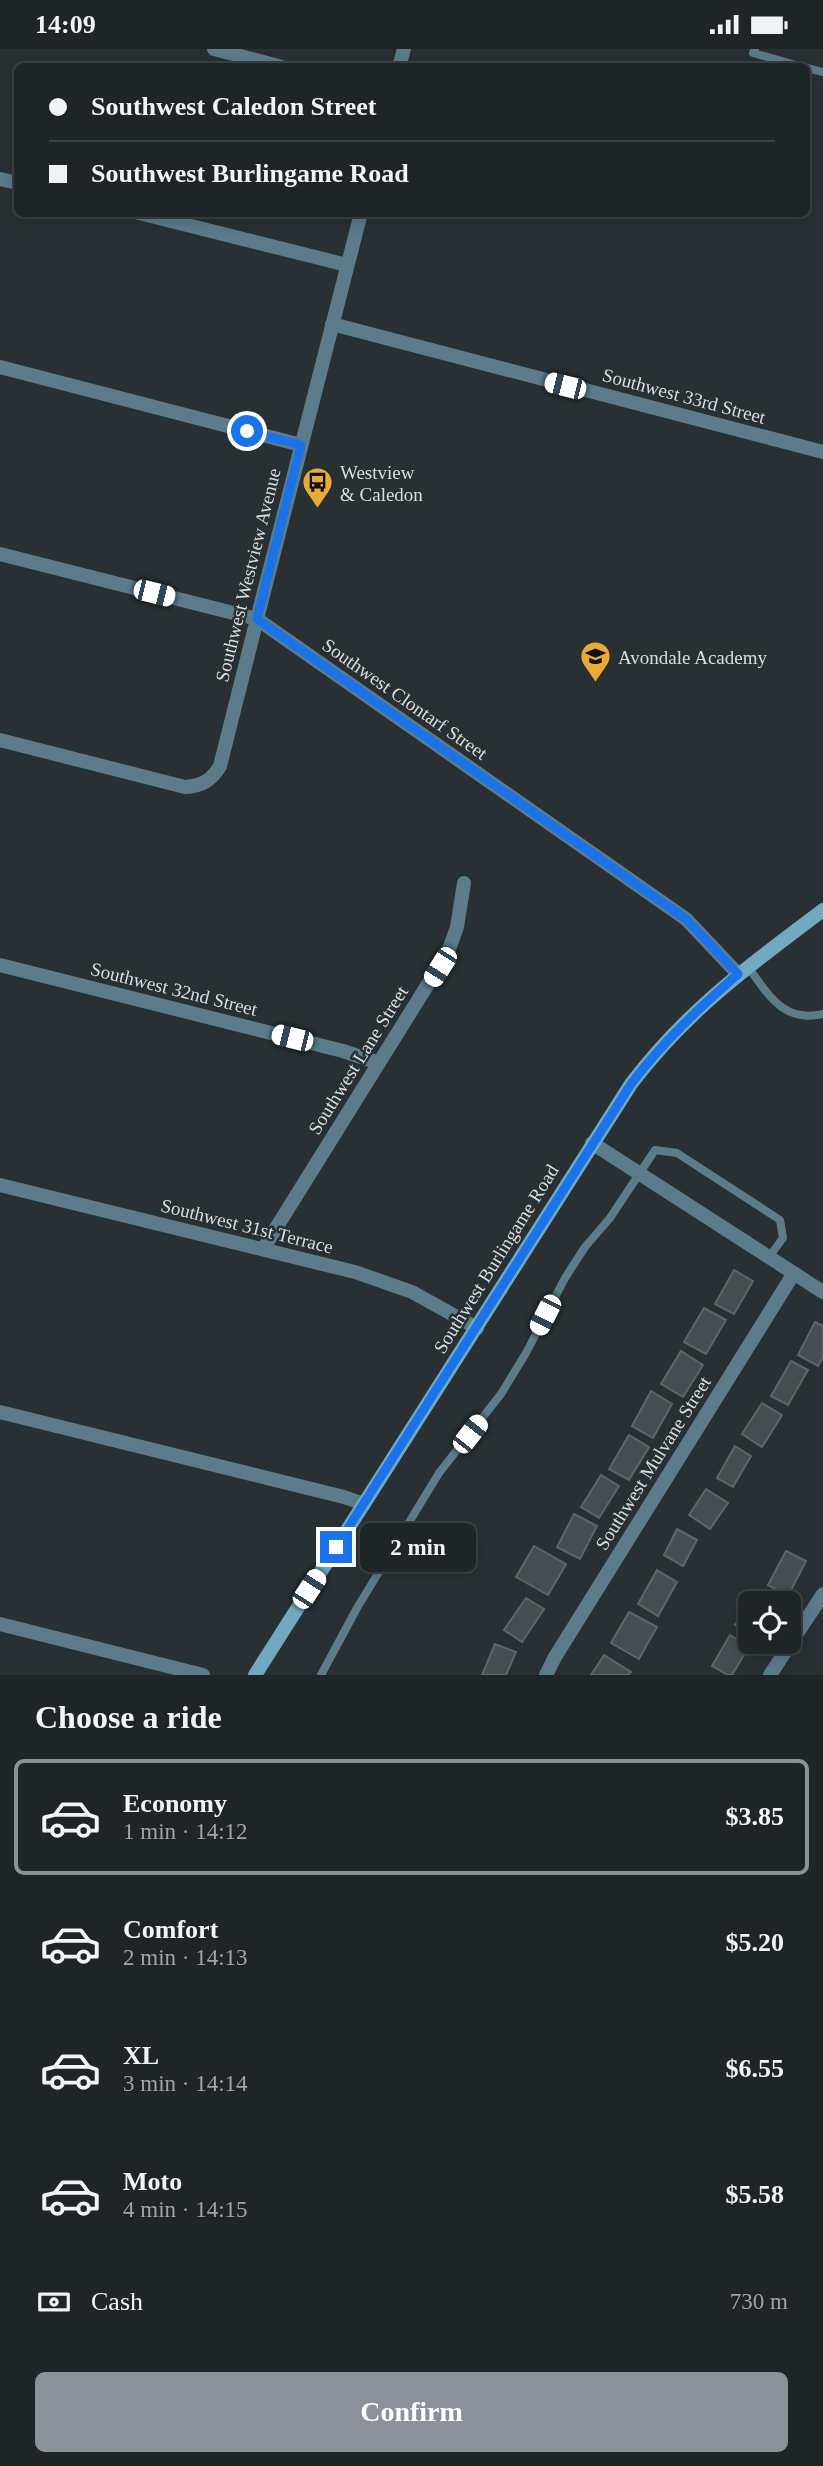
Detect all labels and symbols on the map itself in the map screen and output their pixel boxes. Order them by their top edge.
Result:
street label: Southwest 33rd Street [600,364,768,428]
car [543,371,588,401]
route start [231,415,263,447]
place label: Westview & Caledon [340,462,423,505]
street label: Southwest Westview Avenue [211,466,285,684]
bus stop icon: Westview & Caledon [300,466,334,510]
car [132,578,177,608]
street label: Southwest Clontarf Street [319,634,492,764]
school or university icon: Avondale Academy [578,640,612,684]
place label: Avondale Academy [618,647,767,668]
car [420,944,461,990]
street label: Southwest 32nd Street [88,958,260,1020]
street label: Southwest Lane Street [304,981,413,1138]
car [270,1023,315,1053]
street label: Southwest Burlingame Road [429,1160,563,1357]
street label: Southwest 31st Terrace [159,1194,335,1258]
car [527,1292,564,1338]
street label: Southwest Mulvane Street [591,1372,715,1554]
car [449,1411,492,1457]
callout: 2 min [360,1523,476,1571]
route end [320,1531,352,1563]
car [289,1566,330,1612]

